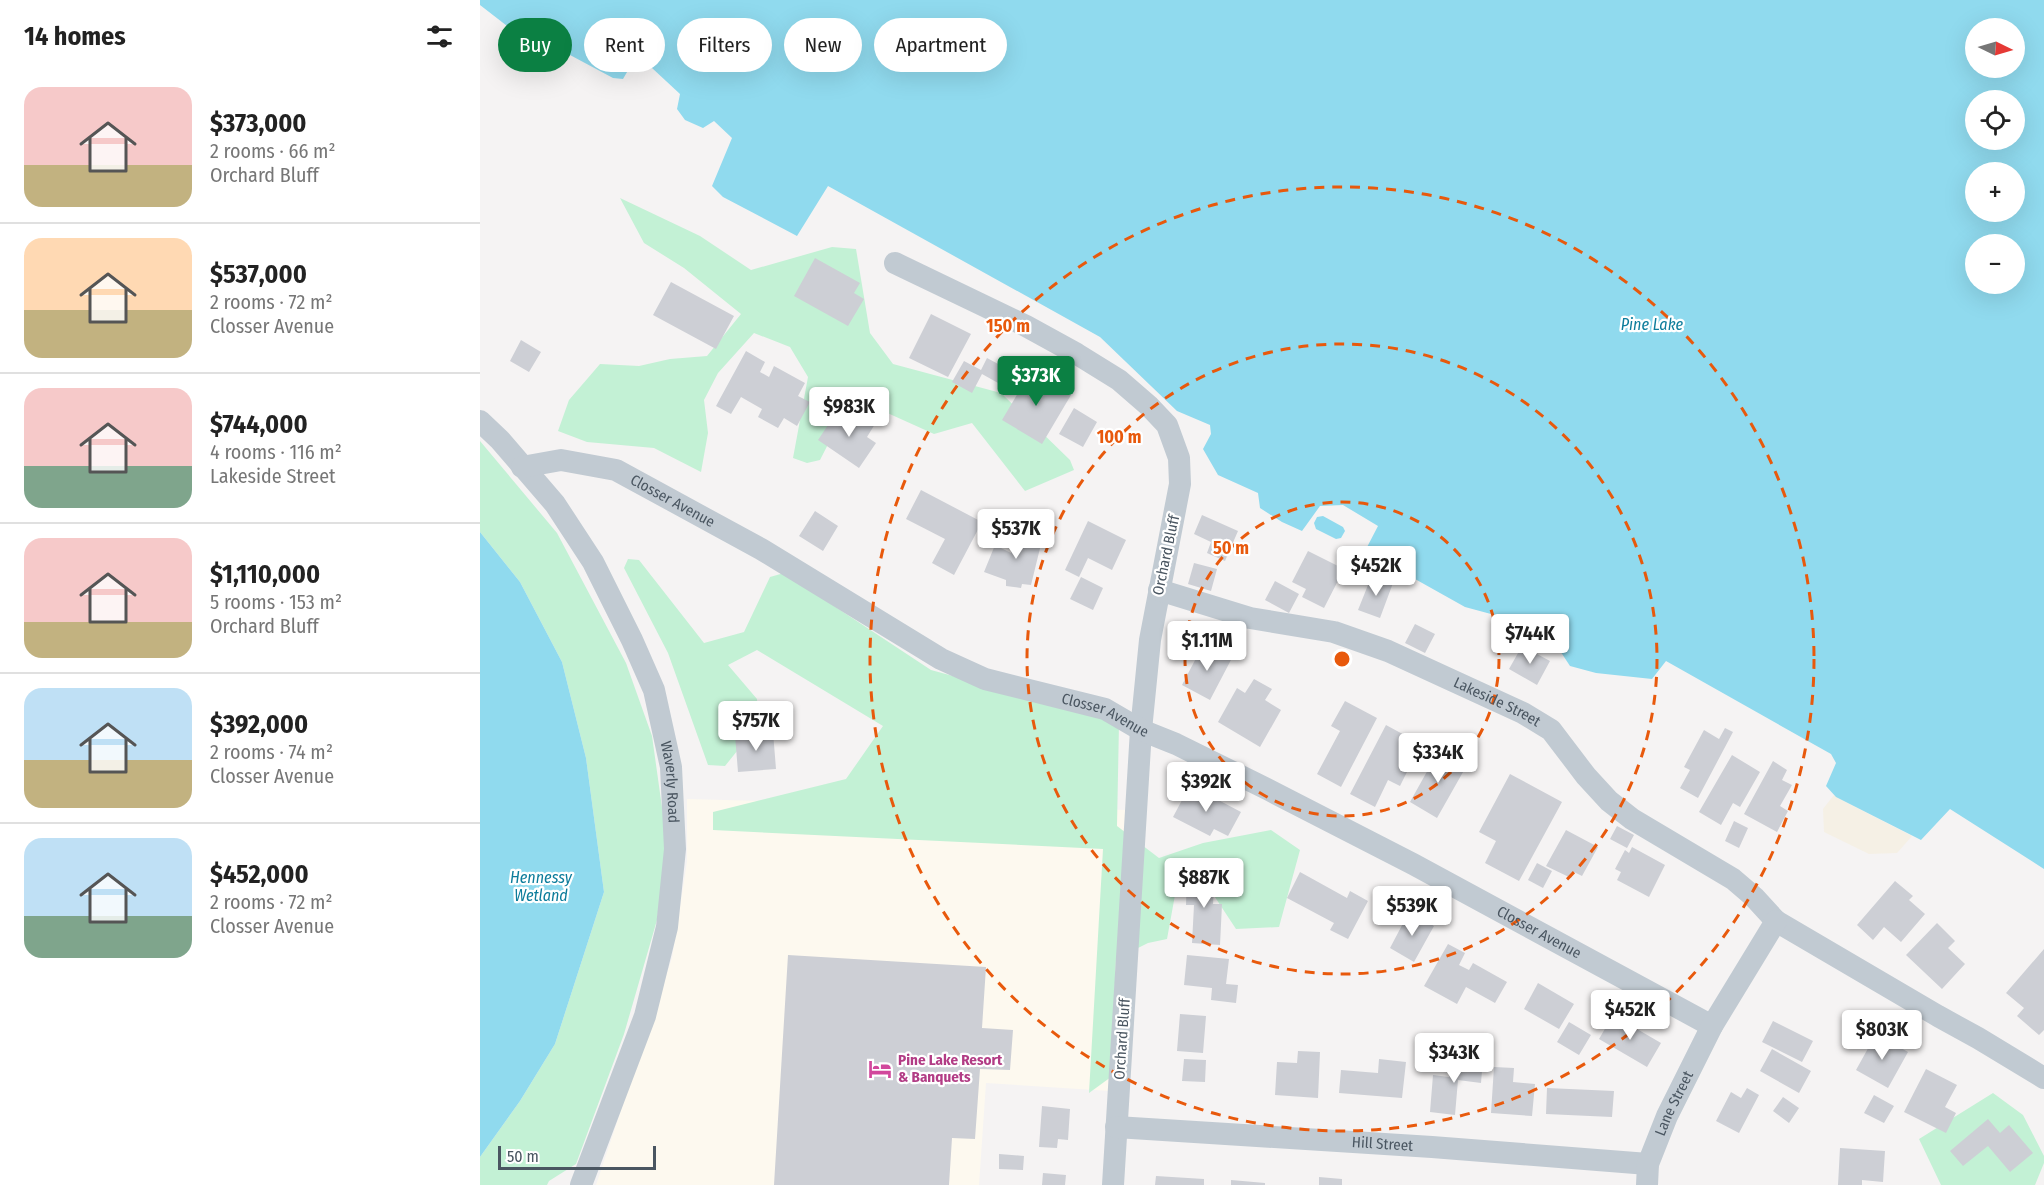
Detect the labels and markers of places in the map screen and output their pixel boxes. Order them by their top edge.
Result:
pin: $373K [994,356,1078,407]
pin: $983K [807,387,891,438]
pin: $537K [974,509,1058,560]
pin: $452K [1334,546,1418,597]
pin: $744K [1488,614,1572,665]
pin: $1.11M [1158,621,1256,672]
centre of rings [1332,649,1352,669]
pin: $757K [714,701,798,752]
pin: $334K [1396,733,1480,784]
pin: $392K [1164,762,1248,813]
pin: $887K [1162,858,1246,909]
pin: $539K [1370,886,1454,937]
pin: $452K [1588,990,1672,1041]
pin: $803K [1840,1010,1924,1061]
pin: $343K [1412,1033,1496,1084]
place label: Pine Lake Resort & Banquets [898,1051,1003,1086]
hotel icon: Pine Lake Resort & Banquets [867,1056,893,1082]

